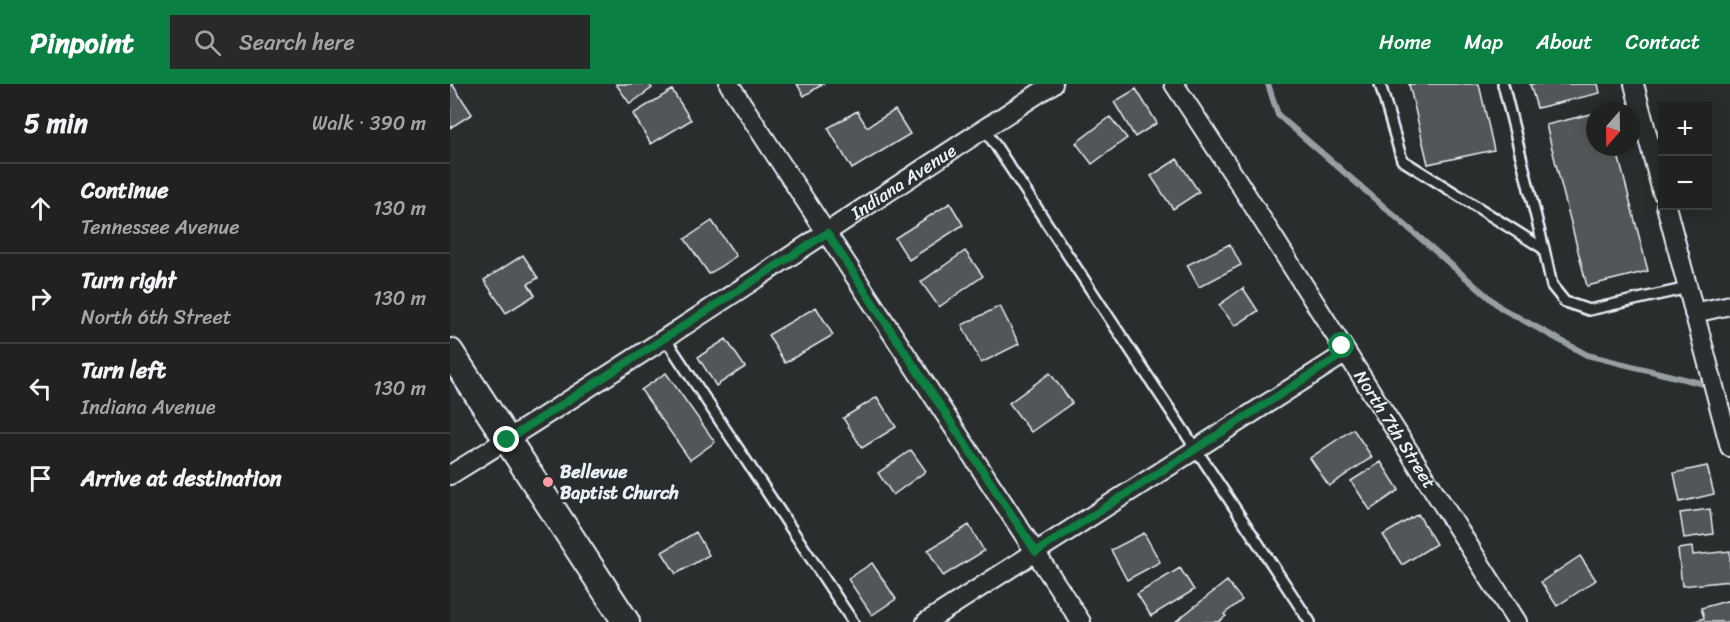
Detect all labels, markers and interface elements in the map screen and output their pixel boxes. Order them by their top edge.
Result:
search box [170,15,590,69]
text: Pinpoint [30,18,134,67]
text: Search here [239,23,355,62]
text: Home [1379,23,1431,61]
text: Map [1464,23,1503,61]
text: About [1536,23,1593,61]
text: Contact [1626,23,1700,61]
icon: search [191,26,224,59]
text: 5 min [24,100,88,146]
north arrow [1586,102,1640,156]
map controls [1658,102,1712,210]
button: + [1658,102,1712,156]
text: Walk · 390 m [312,106,426,141]
street label: Indiana Avenue [843,135,963,229]
button: − [1658,156,1712,210]
text: Continue [81,171,169,210]
text: 130 m [373,191,426,226]
icon: ahead [24,192,57,225]
text: Tennessee Avenue [81,210,240,245]
text: Turn right [81,261,176,300]
text: 130 m [373,281,426,316]
icon: right [24,282,57,315]
text: North 6th Street [81,300,232,335]
route start [1328,332,1354,358]
text: Turn left [81,351,166,390]
street label: North 7th Street [1345,363,1445,495]
text: 130 m [373,371,426,406]
icon: left [24,372,57,405]
text: Indiana Avenue [81,390,216,425]
route end [493,426,519,452]
place label: Bellevue Baptist Church [560,456,679,509]
text: Arrive at destination [81,459,282,498]
icon: arrive [24,462,57,495]
marker: Bellevue Baptist Church [541,475,555,489]

